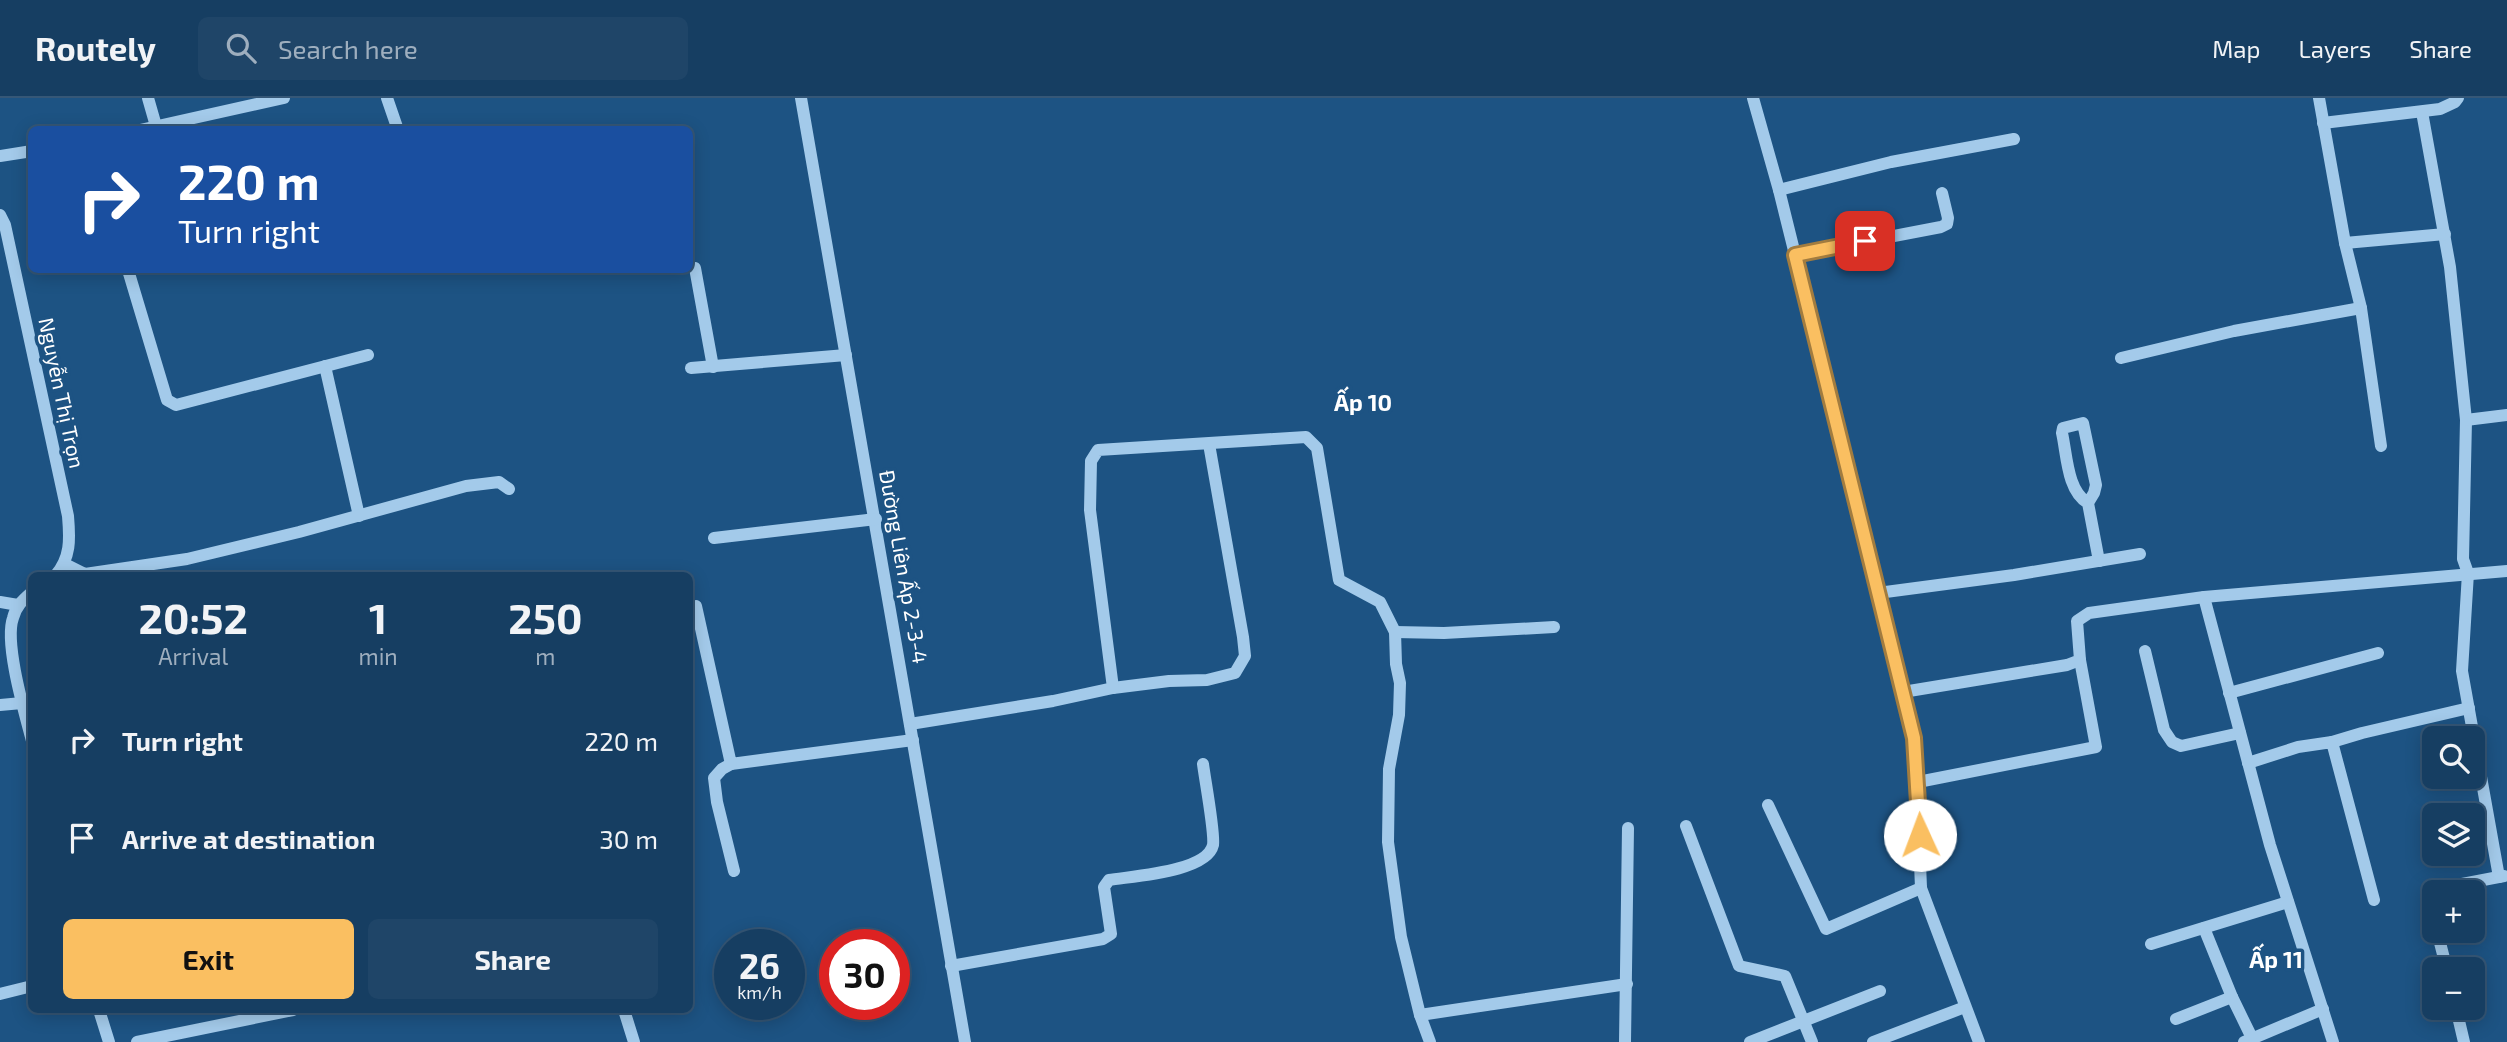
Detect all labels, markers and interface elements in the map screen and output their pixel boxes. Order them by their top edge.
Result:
search box [198,17,688,80]
text: Routely [35,28,156,68]
icon: search [222,29,260,67]
text: Search here [278,33,418,64]
text: Map [2212,34,2260,63]
text: Layers [2298,34,2371,63]
text: Share [2409,34,2472,63]
text: 220 m [178,151,320,210]
icon: right [63,154,154,245]
text: Turn right [178,211,320,249]
pin [1835,211,1895,271]
icon: arrive [1846,222,1884,260]
street label: Nguyễn Thị Trọn [34,315,91,470]
district label: Ấp 10 [1334,386,1392,416]
street label: Đường Liên Ấp 2-3-4 [875,468,935,666]
text: 20:52 [139,592,248,642]
text: 1 [369,592,387,642]
text: 250 [508,592,582,642]
text: Arrival [158,642,228,670]
text: min [358,642,398,670]
text: m [535,642,555,670]
icon: right [63,721,101,759]
text: Turn right [122,725,243,756]
text: 220 m [585,725,658,756]
map controls [2422,726,2485,1020]
button: search [2422,726,2485,789]
position arrow [1883,798,1957,872]
button: layers [2422,803,2485,866]
icon: arrive [63,819,101,857]
text: Arrive at destination [122,823,375,854]
text: 30 m [599,823,658,854]
button: + [2422,880,2485,943]
button: Exit [63,919,354,999]
button: Share [368,919,658,999]
speed limit sign: 30 [819,929,910,1020]
district label: Ấp 11 [2249,943,2303,973]
text: 26 [739,944,780,986]
button: − [2422,957,2485,1020]
text: km/h [737,981,782,1003]

